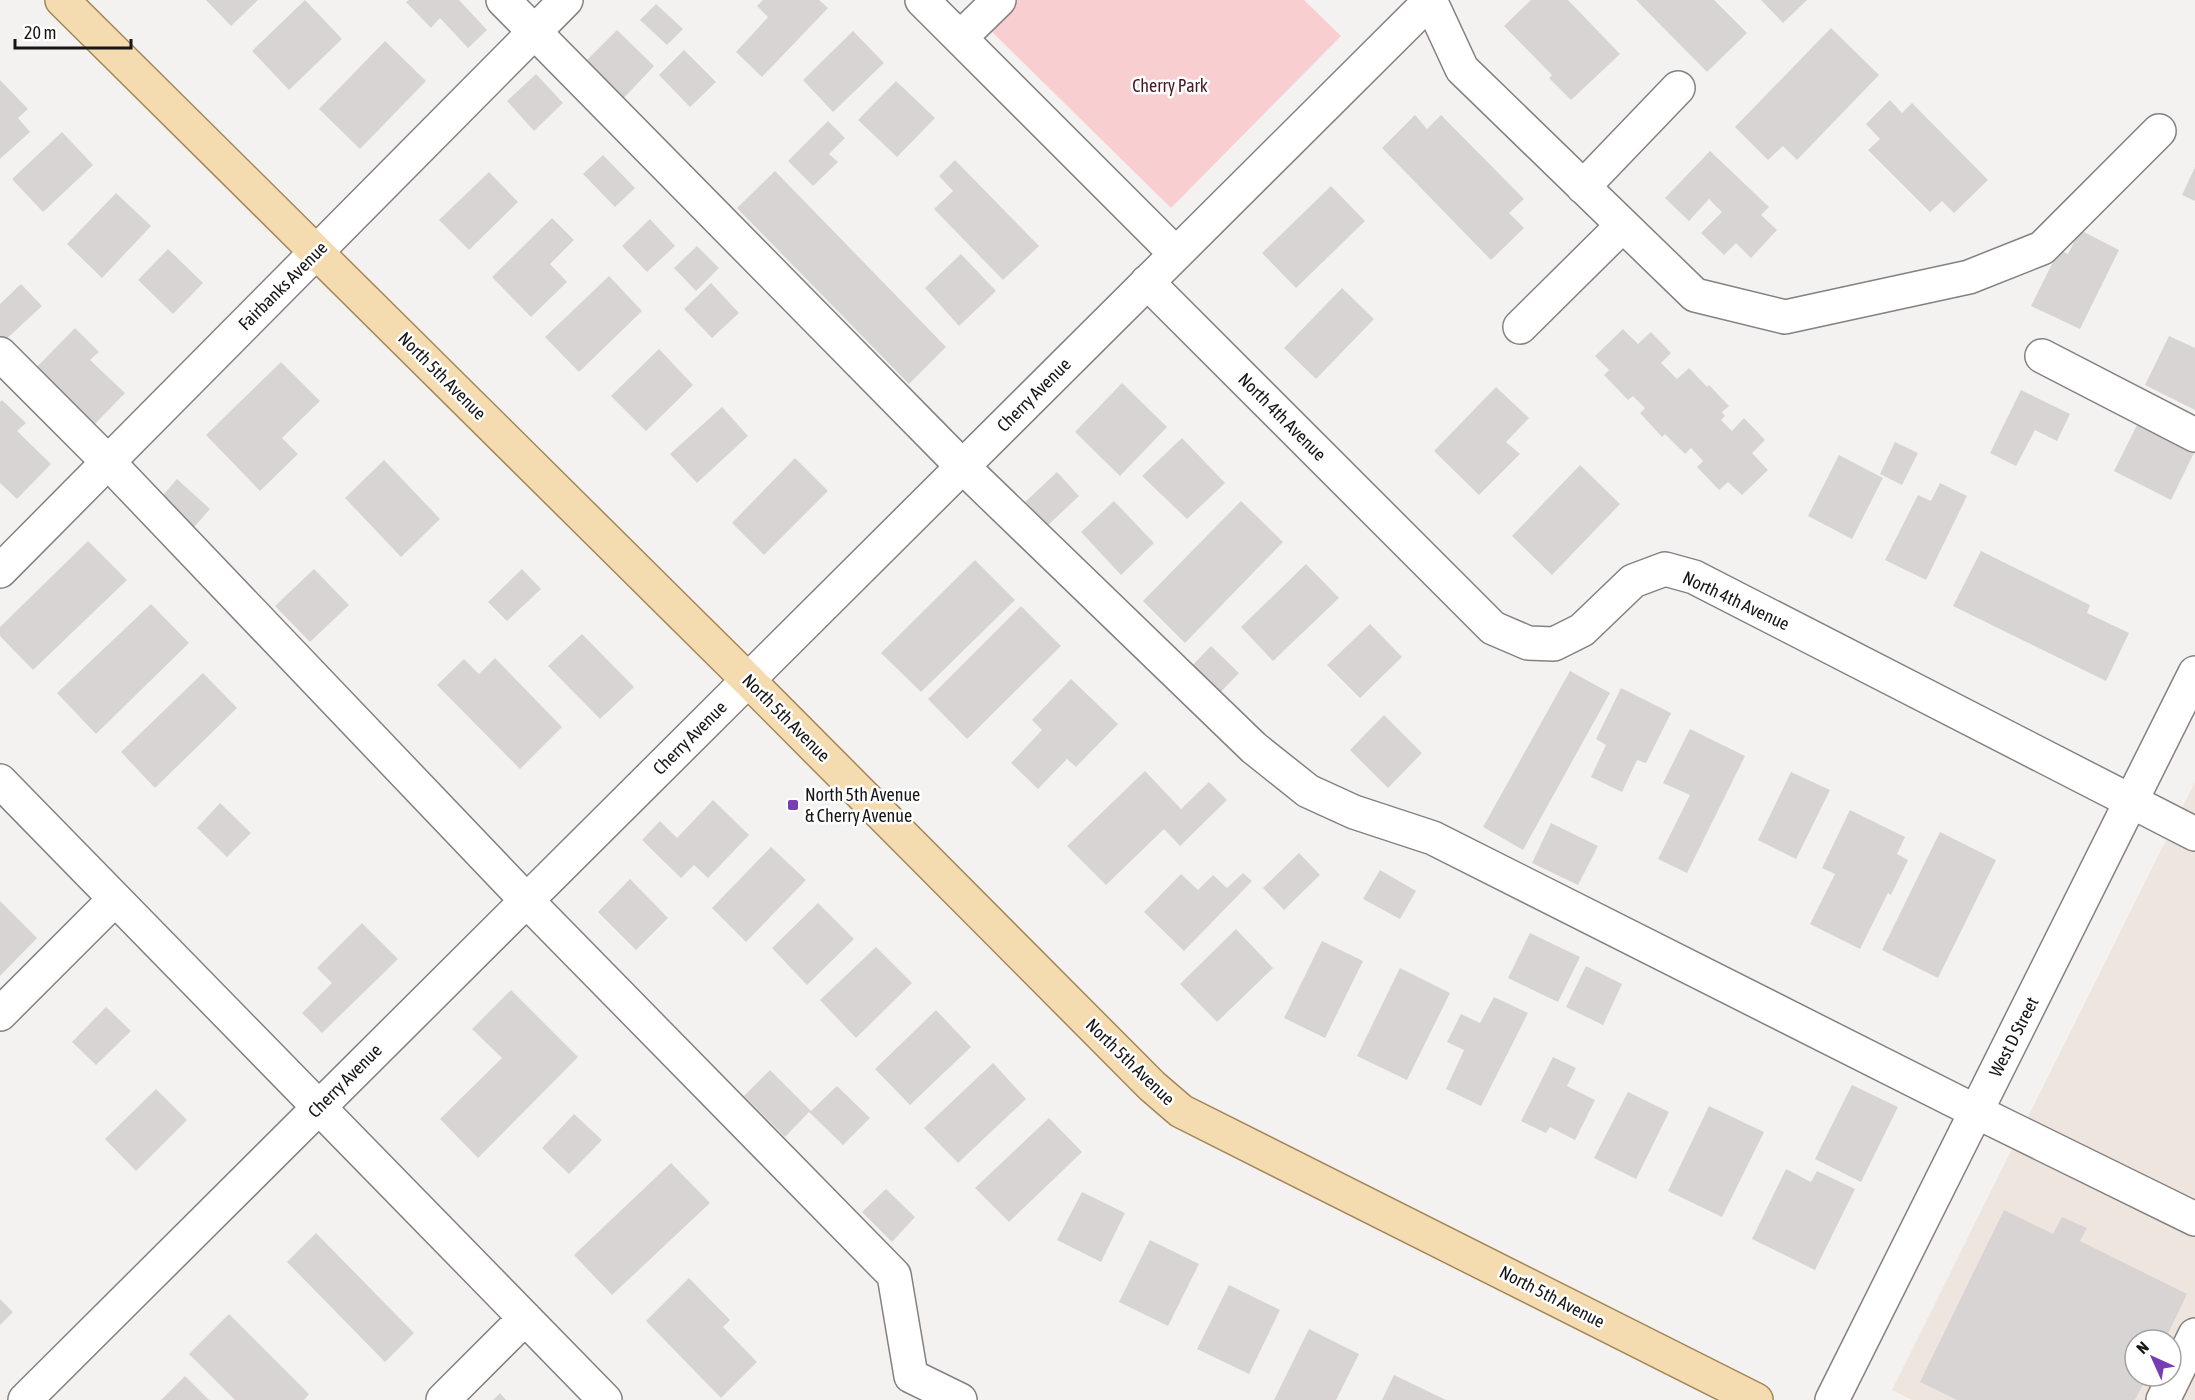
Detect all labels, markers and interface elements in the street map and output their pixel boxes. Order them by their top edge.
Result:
scale bar [15,12,130,50]
text: 20 m [24,22,56,43]
park label: Cherry Park [1132,75,1208,96]
street label: Fairbanks Avenue [234,237,331,334]
street label: North 5th Avenue [394,327,491,424]
street label: Cherry Avenue [993,354,1075,436]
street label: North 4th Avenue [1234,368,1331,465]
street label: North 4th Avenue [1680,567,1793,634]
street label: North 5th Avenue [738,669,835,766]
street label: Cherry Avenue [649,697,731,779]
place label: North 5th Avenue & Cherry Avenue [805,784,920,826]
marker: North 5th Avenue & Cherry Avenue [786,798,800,812]
street label: West D Street [1985,993,2043,1080]
street label: North 5th Avenue [1082,1014,1179,1109]
street label: Cherry Avenue [304,1040,386,1122]
street label: North 5th Avenue [1496,1261,1608,1332]
north arrow [2123,1328,2183,1388]
text: N [2133,1338,2152,1357]

